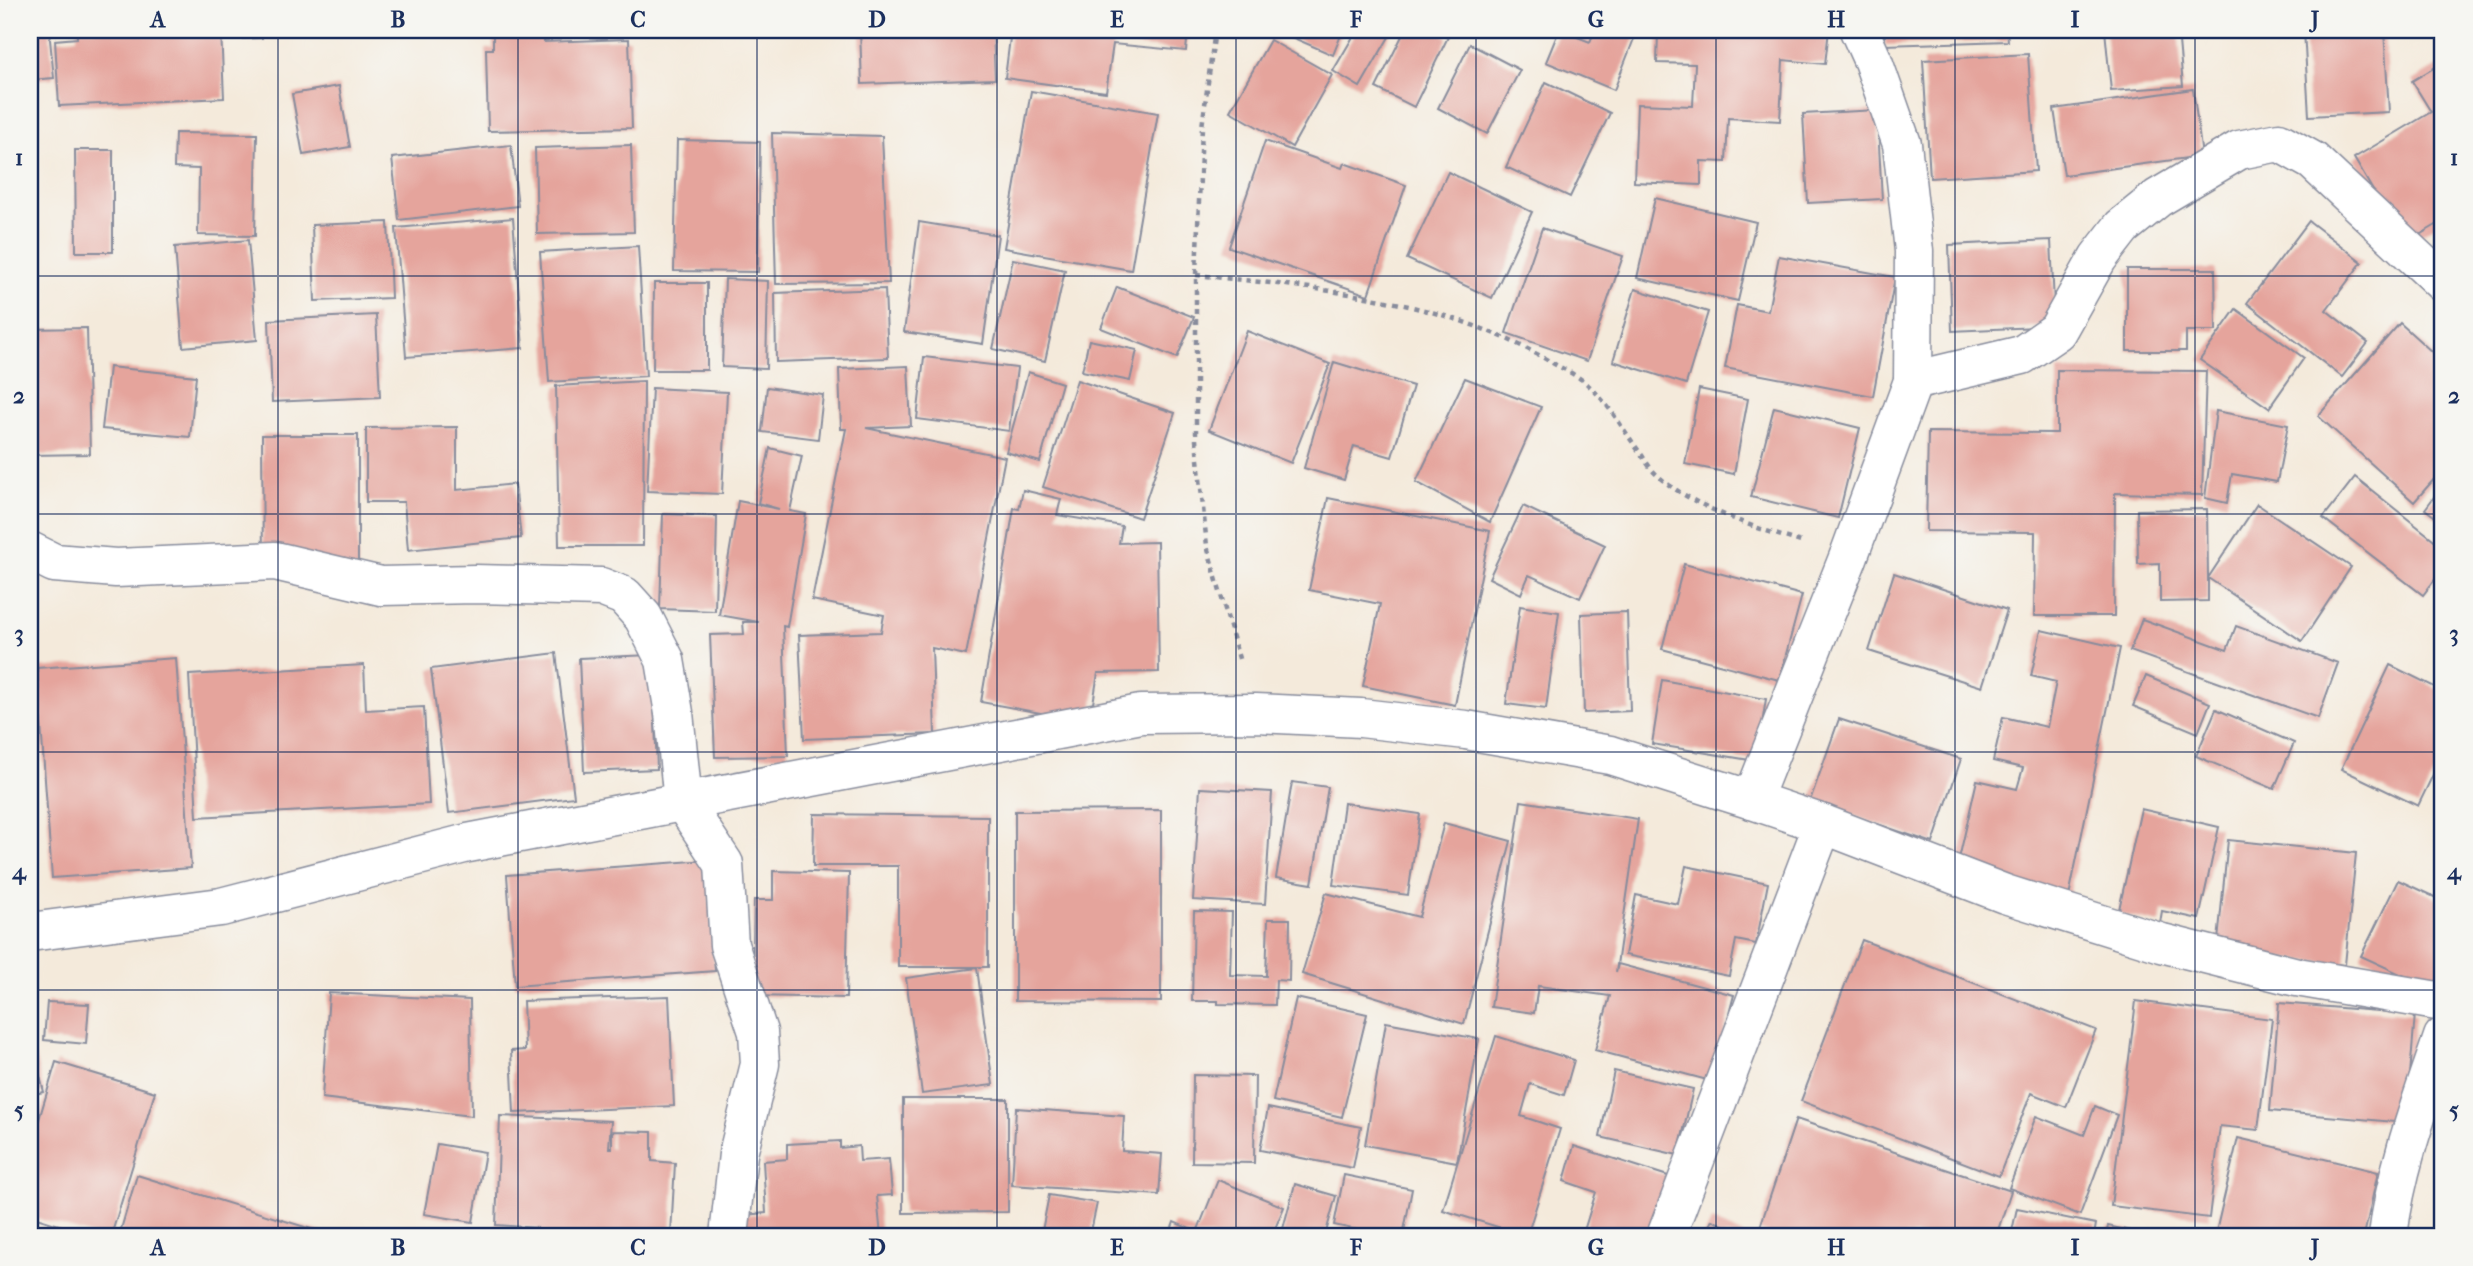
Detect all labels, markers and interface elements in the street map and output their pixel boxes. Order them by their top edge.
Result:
text: A [149,6,167,33]
text: B [391,6,406,33]
text: C [630,6,646,33]
text: D [868,6,886,33]
text: E [1110,6,1124,33]
text: F [1349,6,1363,33]
text: G [1588,6,1604,33]
text: H [1827,6,1845,33]
text: I [2071,6,2080,33]
text: J [2309,6,2320,33]
text: 1 [15,144,23,171]
text: 1 [2450,144,2458,171]
text: 2 [13,382,25,409]
text: 2 [2448,382,2460,409]
text: 3 [14,620,24,647]
text: 3 [2449,620,2459,647]
text: 4 [11,858,27,885]
text: 4 [2446,858,2462,885]
text: 5 [14,1096,24,1123]
text: 5 [2449,1096,2459,1123]
text: A [149,1234,167,1261]
text: B [391,1234,406,1261]
text: C [630,1234,646,1261]
text: D [868,1234,886,1261]
text: E [1110,1234,1124,1261]
text: F [1349,1234,1363,1261]
text: G [1588,1234,1604,1261]
text: H [1827,1234,1845,1261]
text: I [2071,1234,2080,1261]
text: J [2309,1234,2320,1261]

